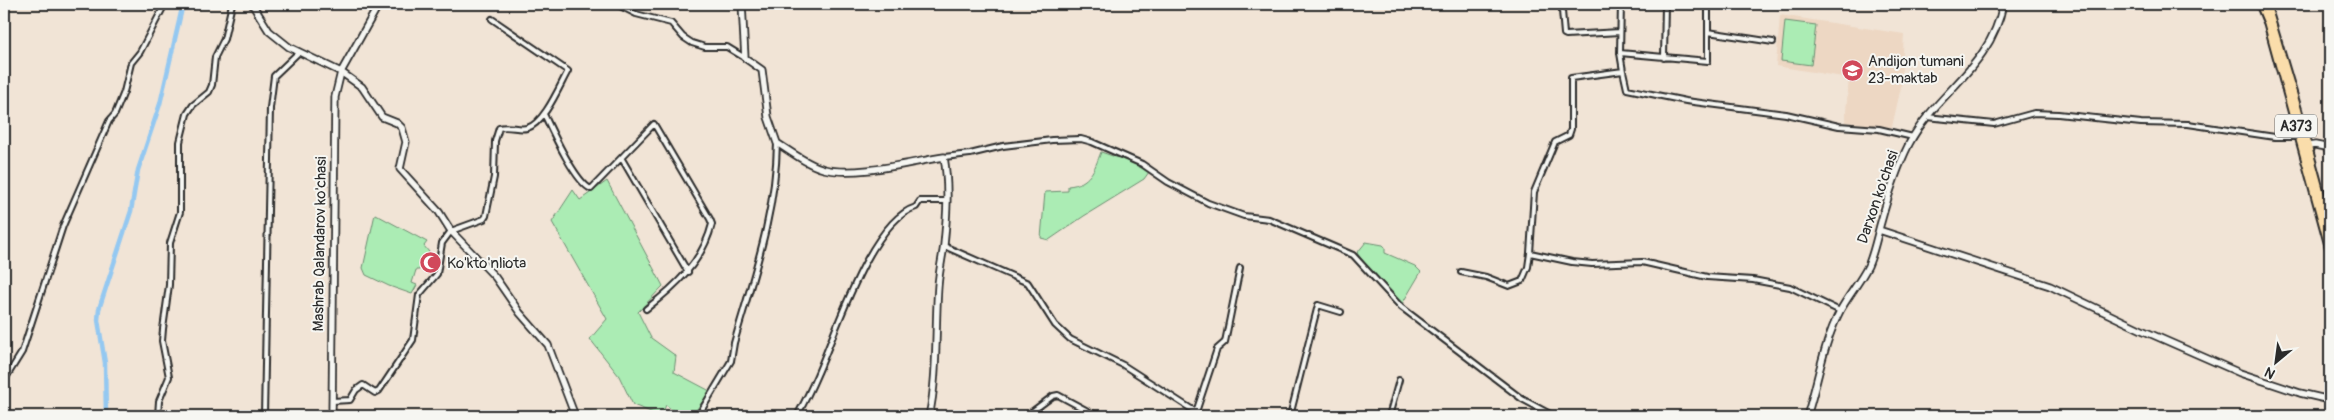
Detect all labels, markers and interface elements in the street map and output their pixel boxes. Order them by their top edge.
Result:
place label: Andijon tumani 23-maktab [1868,52,1964,88]
school or university icon: Andijon tumani 23-maktab [1840,58,1864,82]
road number: A373 [2275,114,2317,138]
street label: Darxon ko'chasi [1853,148,1903,246]
street label: Mashrab Qalandarov ko'chasi [309,156,331,332]
mosque icon: Ko'kto'nliota [419,251,443,275]
place label: Ko'kto'nliota [447,254,526,273]
north arrow [2252,338,2302,388]
text: N [2262,363,2278,383]

